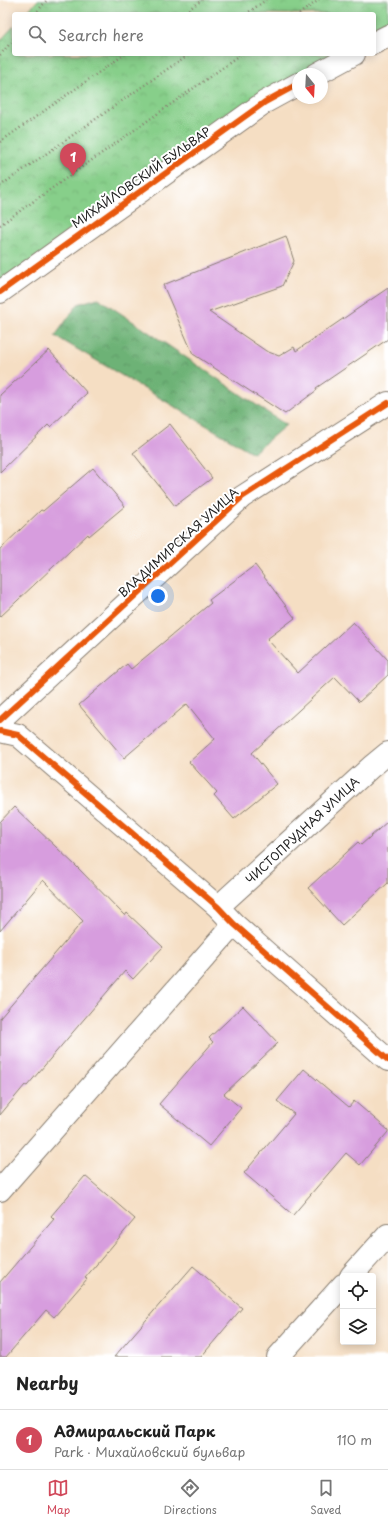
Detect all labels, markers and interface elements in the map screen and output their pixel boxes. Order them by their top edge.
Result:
search box [12,12,376,56]
icon: search [26,23,48,45]
text: Search here [58,23,144,46]
north arrow [292,68,328,104]
street label: МИХАЙЛОВСКИЙ БУЛЬВАР [68,122,214,232]
pin: 1 [60,143,86,176]
street label: ВЛАДИМИРСКАЯ УЛИЦА [114,483,242,601]
your location [148,586,168,606]
street label: ЧИСТОПРУДНАЯ УЛИЦА [241,772,363,888]
map controls [340,1273,376,1345]
button: locate [340,1273,376,1309]
button: layers [340,1309,376,1345]
text: Nearby [16,1370,78,1396]
text: Адмиральский Парк [54,1419,215,1442]
text: 1 [26,1430,32,1449]
text: 110 m [337,1430,372,1449]
text: Park · Михайловский бульвар [54,1442,245,1461]
tab: Map [47,1477,70,1518]
tab: Directions [163,1477,217,1518]
tab: Saved [310,1477,341,1518]

